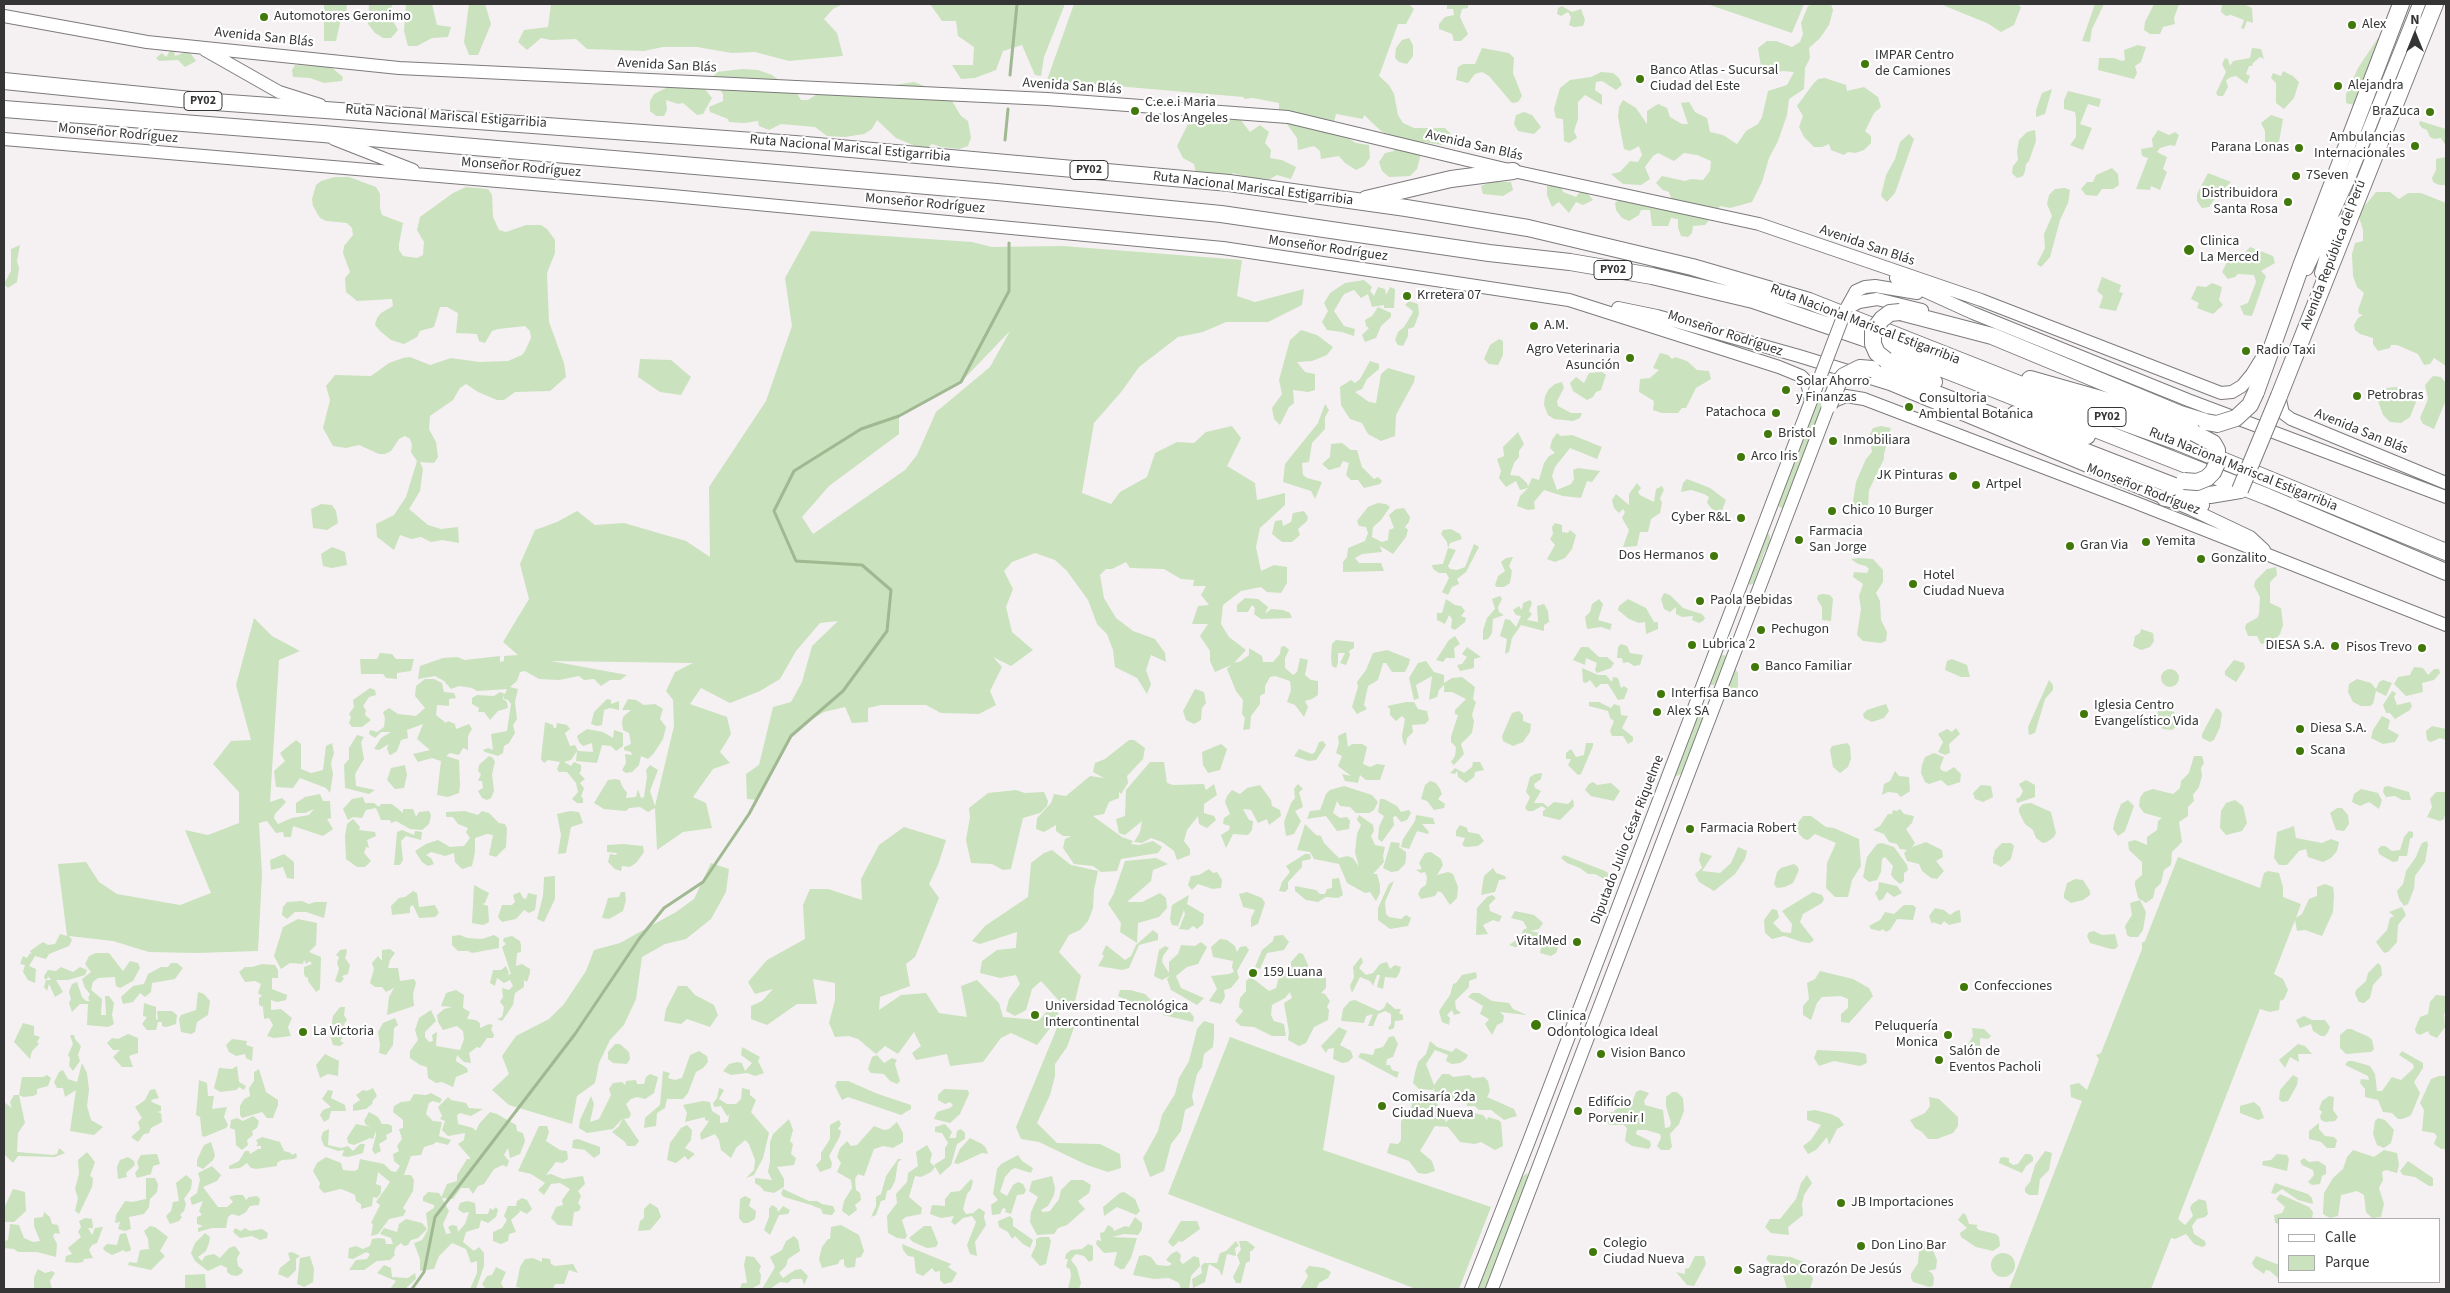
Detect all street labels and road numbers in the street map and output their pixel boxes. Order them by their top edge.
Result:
street label: Avenida San Blás [214,24,314,52]
street label: Avenida San Blás [617,55,717,77]
street label: Avenida San Blás [1022,75,1122,99]
road number: PY02 [184,92,222,110]
street label: Ruta Nacional Mariscal Estigarribia [345,102,547,132]
street label: Monseñor Rodríguez [57,120,179,148]
street label: Avenida San Blás [1424,127,1524,165]
street label: Ruta Nacional Mariscal Estigarribia [749,132,951,166]
street label: Monseñor Rodríguez [460,154,582,182]
road number: PY02 [1070,160,1108,180]
street label: Ruta Nacional Mariscal Estigarribia [1152,168,1354,210]
street label: Avenida República del Perú [2298,178,2370,332]
street label: Monseñor Rodríguez [864,190,986,218]
street label: Avenida San Blás [1817,222,1917,270]
street label: Monseñor Rodríguez [1267,232,1389,266]
road number: PY02 [1594,260,1632,280]
street label: Ruta Nacional Mariscal Estigarribia [1768,281,1962,369]
street label: Monseñor Rodríguez [1665,307,1785,361]
street label: Avenida San Blás [2312,406,2410,458]
road number: PY02 [2088,408,2126,427]
street label: Ruta Nacional Mariscal Estigarribia [2146,424,2340,516]
street label: Monseñor Rodríguez [2084,461,2202,519]
street label: Diputado Julio César Riquelme [1588,753,1668,927]

